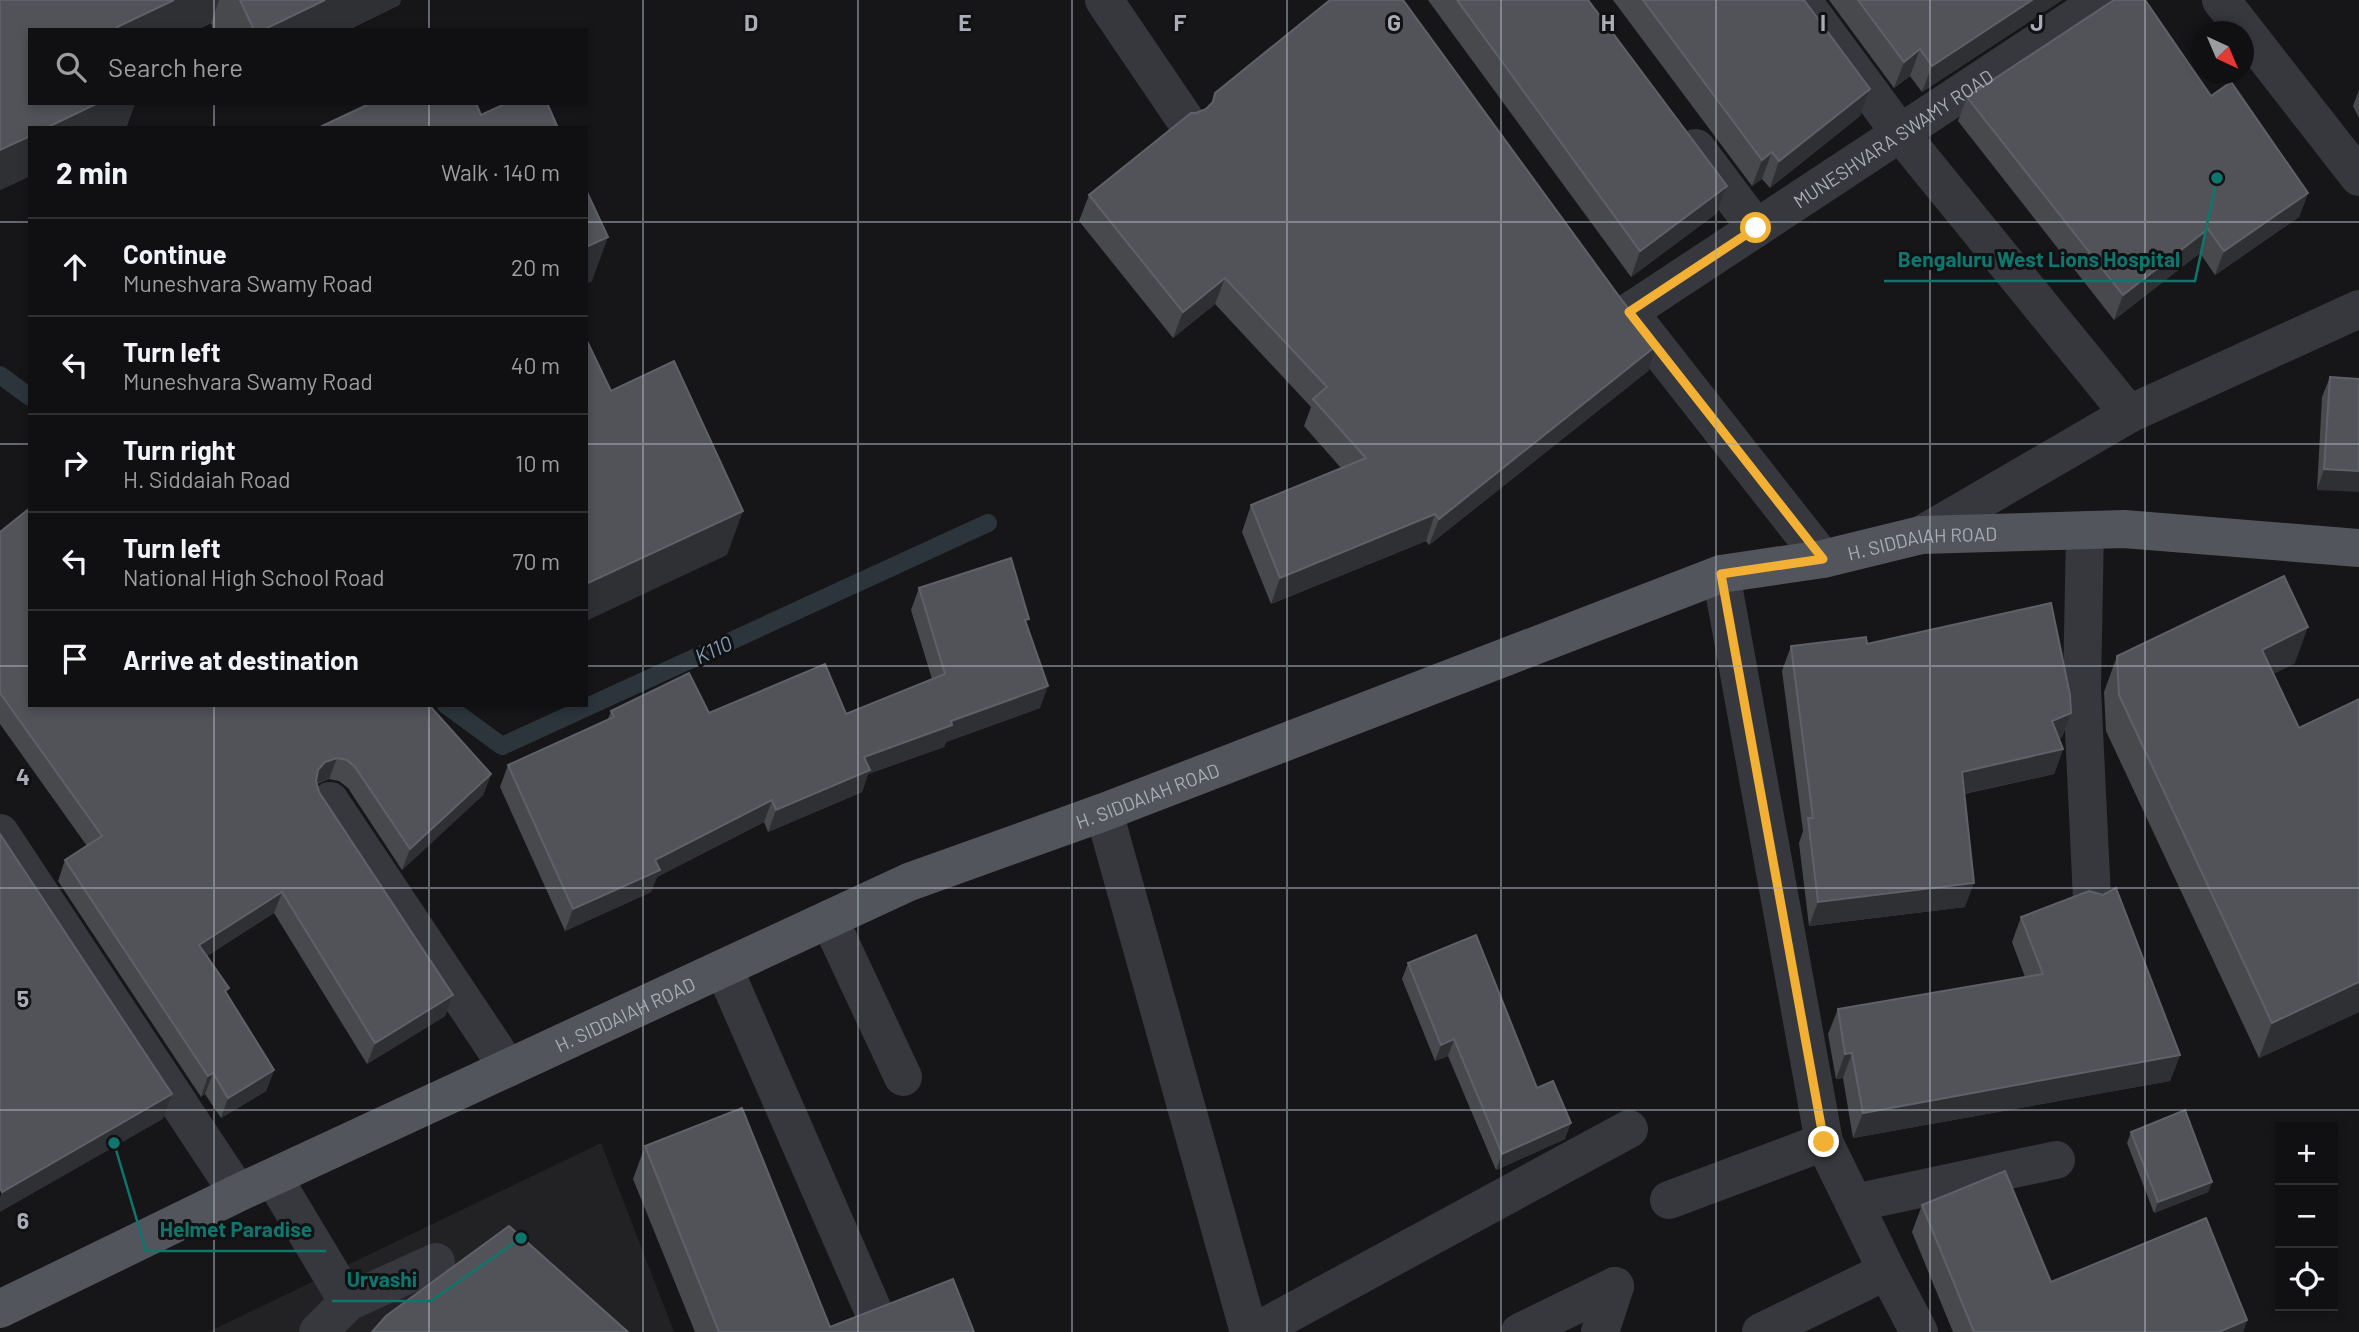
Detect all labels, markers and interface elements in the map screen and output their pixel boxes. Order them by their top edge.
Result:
text: D [744,8,758,36]
text: E [958,8,972,36]
text: F [1174,8,1187,36]
text: G [1387,8,1401,36]
text: H [1601,8,1615,36]
text: I [1820,8,1826,36]
text: J [2030,8,2044,36]
north arrow [2191,21,2254,84]
search box [28,28,588,105]
icon: search [52,48,90,86]
text: Search here [108,51,243,82]
street label: MUNESHVARA SWAMY ROAD [1788,64,1997,212]
text: 2 min [56,154,128,190]
text: Walk · 140 m [441,158,560,186]
route start [1740,212,1771,243]
text: Continue [123,238,227,269]
callout: Bengaluru West Lions Hospital [1884,239,2195,281]
text: Bengaluru West Lions Hospital [1898,246,2180,271]
icon: ahead [56,248,94,286]
text: 20 m [511,253,560,281]
text: Muneshvara Swamy Road [123,269,373,297]
text: Turn left [123,336,221,367]
icon: left [56,346,94,384]
text: 40 m [511,351,560,379]
text: Muneshvara Swamy Road [123,367,373,395]
text: Turn right [123,434,236,465]
icon: right [56,444,94,482]
text: 10 m [515,449,560,477]
text: H. Siddaiah Road [123,465,291,493]
street label: H. SIDDAIAH ROAD [1845,521,1997,564]
text: Turn left [123,532,221,563]
icon: left [56,542,94,580]
text: 70 m [513,547,560,575]
text: National High School Road [123,563,385,591]
water label: K110 [690,630,736,668]
icon: arrive [56,640,94,678]
text: Arrive at destination [123,644,359,675]
street label: H. SIDDAIAH ROAD [1072,757,1222,833]
text: 4 [16,762,30,790]
street label: H. SIDDAIAH ROAD [551,971,698,1056]
text: 5 [17,984,29,1012]
map controls [2275,1122,2338,1311]
button: + [2275,1122,2338,1185]
route end [1808,1126,1839,1157]
button: − [2275,1185,2338,1248]
text: 6 [17,1206,29,1234]
callout: Helmet Paradise [146,1209,326,1251]
text: Helmet Paradise [160,1216,312,1241]
button: locate [2275,1248,2338,1311]
callout: Urvashi [332,1259,431,1301]
text: Urvashi [347,1266,417,1291]

